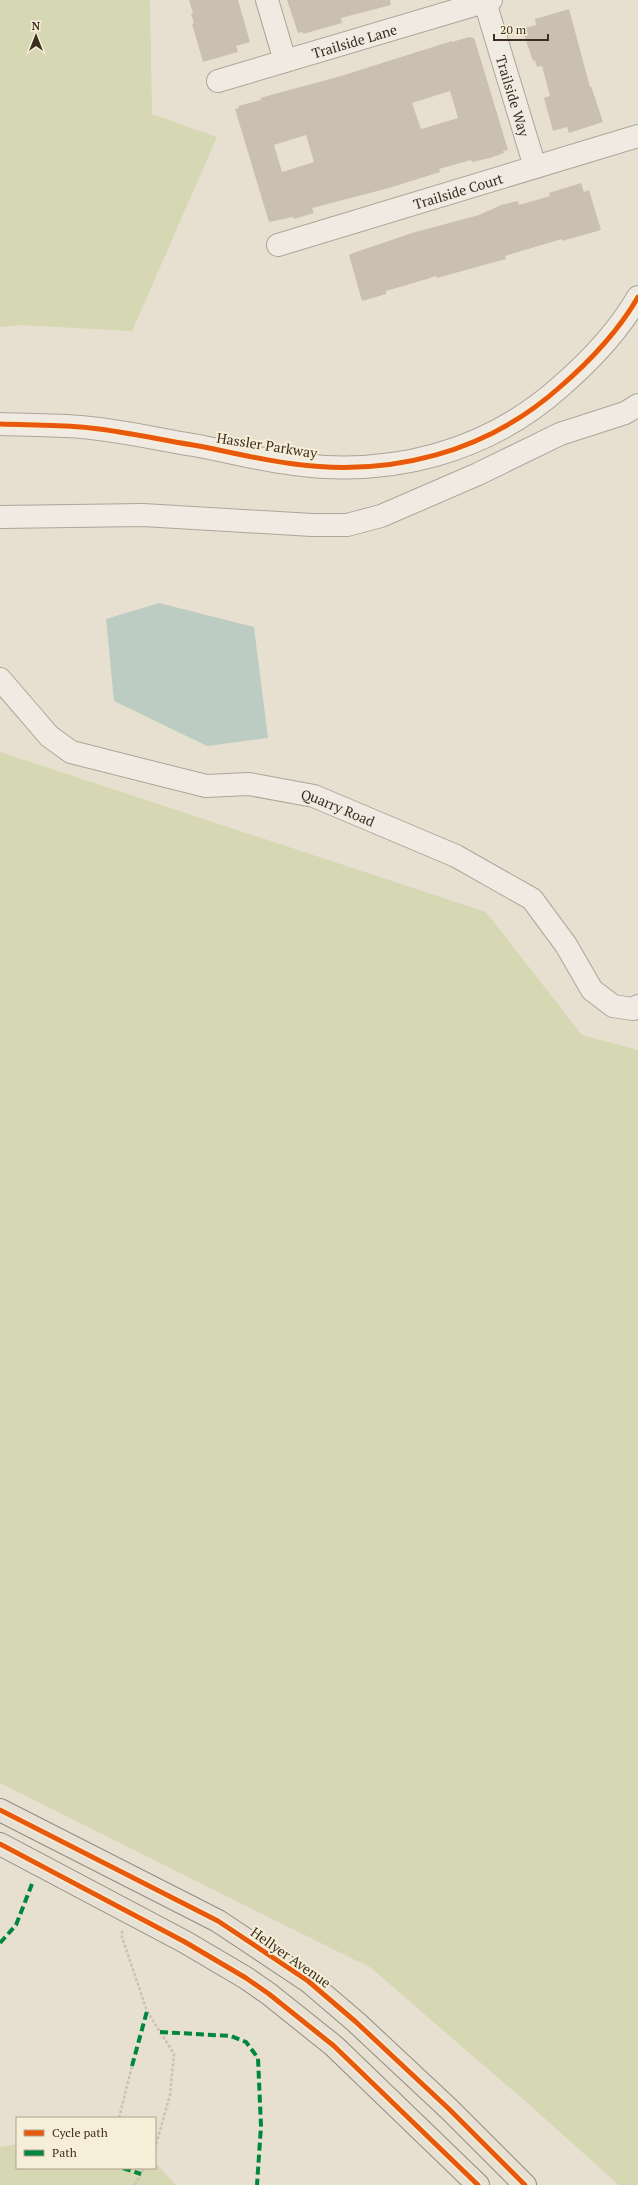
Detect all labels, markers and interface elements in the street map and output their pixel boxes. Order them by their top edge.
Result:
north arrow [16,16,56,56]
scale bar [494,16,548,42]
text: N [32,19,41,33]
street label: Trailside Lane [309,19,399,62]
text: 20 m [500,22,527,37]
street label: Trailside Way [492,53,535,140]
street label: Trailside Court [411,168,506,213]
street label: Hassler Parkway [215,428,320,462]
street label: Quarry Road [300,784,378,830]
street label: Hellyer Avenue [247,1922,335,1992]
legend [16,2117,156,2169]
text: Cycle path [52,2125,108,2140]
text: Path [52,2145,77,2160]

